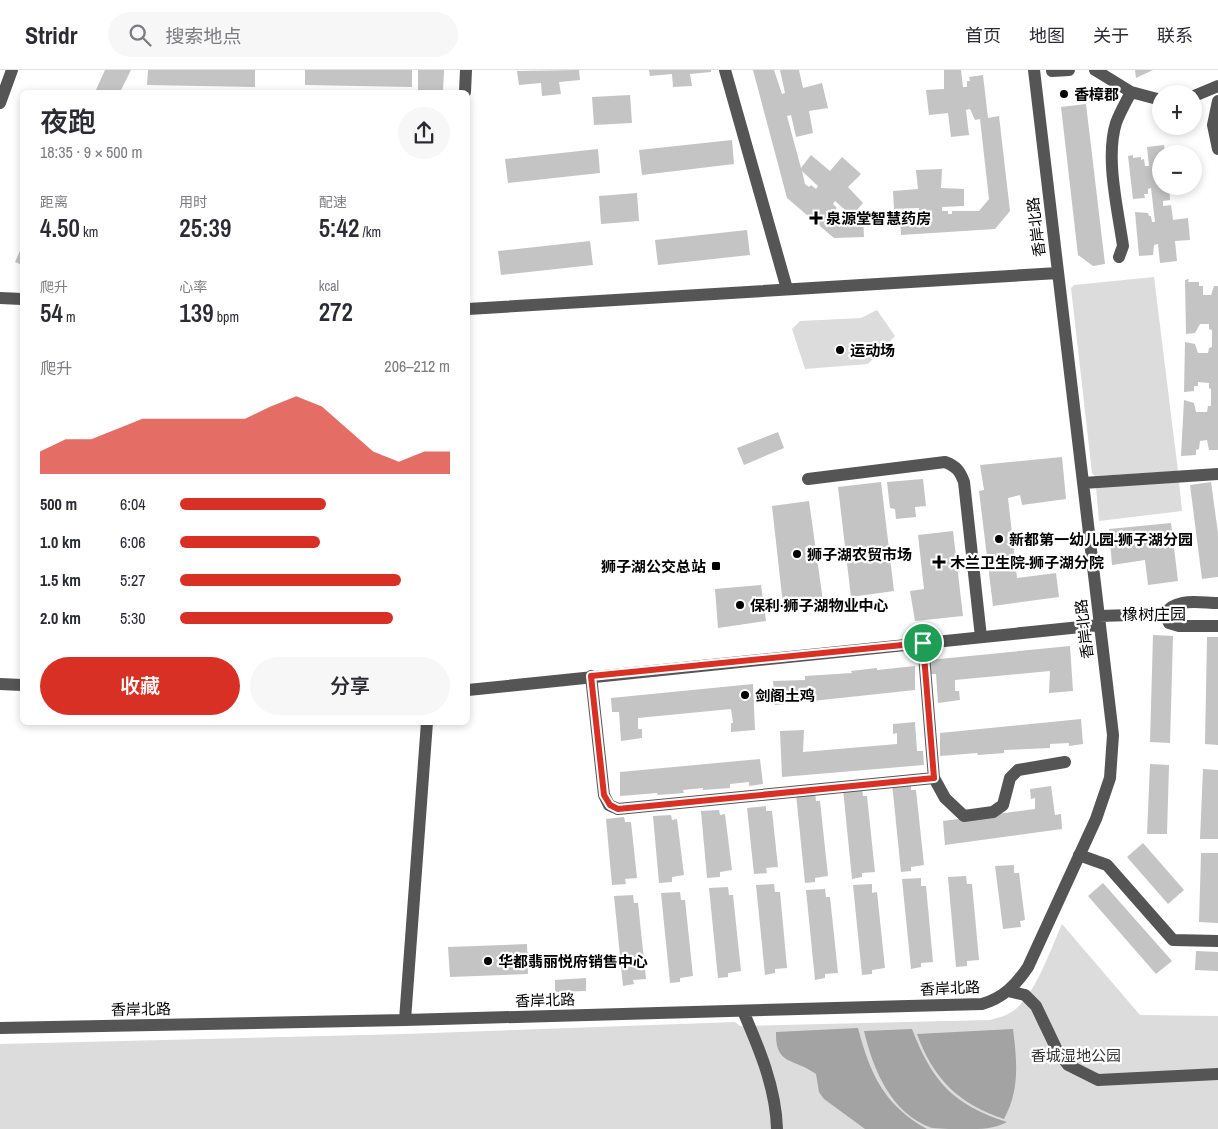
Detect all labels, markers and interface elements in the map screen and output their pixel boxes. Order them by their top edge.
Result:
search box [108,12,458,57]
text: Stridr [25,19,78,51]
icon: search [126,21,154,49]
text: 搜索地点 [166,23,242,49]
text: 首页 [965,23,1001,48]
text: 地图 [1029,23,1065,48]
text: 关于 [1093,23,1129,48]
text: 联系 [1157,23,1193,48]
place label: 香樟郡 [1074,84,1119,105]
map controls [1152,85,1202,195]
button: + [1152,85,1202,135]
marker: 香樟郡 [1058,88,1070,100]
text: 夜跑 [40,103,96,141]
button: share [398,107,450,159]
text: 18:35 · 9 × 500 m [40,141,143,163]
button: − [1152,145,1202,195]
text: 距离 [40,193,68,211]
text: 用时 [179,193,207,211]
text: 配速 [319,193,347,211]
street label: 香岸北路 [1022,196,1050,258]
place label: 泉源堂智慧药房 [826,208,931,229]
text: 4.50 [40,211,80,245]
text: 25:39 [179,211,231,245]
text: 5:42 [319,211,359,245]
marker: 泉源堂智慧药房 [810,212,822,224]
text: km [80,223,98,241]
text: /km [359,223,381,241]
text: kcal [319,277,339,295]
text: 爬升 [40,278,68,296]
text: 心率 [179,278,207,296]
text: 272 [319,295,353,329]
text: 54 [40,296,63,330]
text: 139 [179,296,214,330]
text: m [63,308,76,326]
text: bpm [214,308,239,326]
place label: 运动场 [850,340,895,361]
marker: 运动场 [834,344,846,356]
text: 206–212 m [384,355,450,377]
text: 爬升 [40,357,72,379]
text: 500 m [40,493,77,515]
text: 6:04 [120,493,146,515]
place label: 新都第一幼儿园-狮子湖分园 [1009,529,1193,550]
text: 1.0 km [40,531,81,553]
text: 6:06 [120,531,146,553]
marker: 新都第一幼儿园-狮子湖分园 [993,533,1005,545]
place label: 狮子湖农贸市场 [807,544,912,565]
marker: 狮子湖农贸市场 [791,548,803,560]
place label: 木兰卫生院-狮子湖分院 [950,552,1104,573]
marker: 木兰卫生院-狮子湖分院 [932,555,946,569]
place label: 狮子湖公交总站 [601,556,706,577]
marker: 狮子湖公交总站 [710,560,722,572]
text: 1.5 km [40,569,81,591]
text: 5:27 [120,569,146,591]
place label: 保利·狮子湖物业中心 [750,595,888,616]
street label: 香岸北路 [1070,598,1098,660]
marker: 保利·狮子湖物业中心 [734,599,746,611]
district label: 橡树庄园 [1122,603,1186,625]
text: 2.0 km [40,607,81,629]
text: 5:30 [120,607,146,629]
pin [902,622,944,664]
icon: arrive [909,629,937,657]
button: 收藏 [40,657,240,715]
button: 分享 [250,657,450,715]
place label: 剑阁土鸡 [755,685,815,706]
marker: 剑阁土鸡 [739,689,751,701]
place label: 华都翡丽悦府销售中心 [498,951,648,972]
marker: 华都翡丽悦府销售中心 [482,955,494,967]
street label: 香岸北路 [919,976,981,1000]
street label: 香岸北路 [515,988,575,1012]
street label: 香岸北路 [111,998,171,1020]
park label: 香城湿地公园 [1031,1045,1121,1066]

